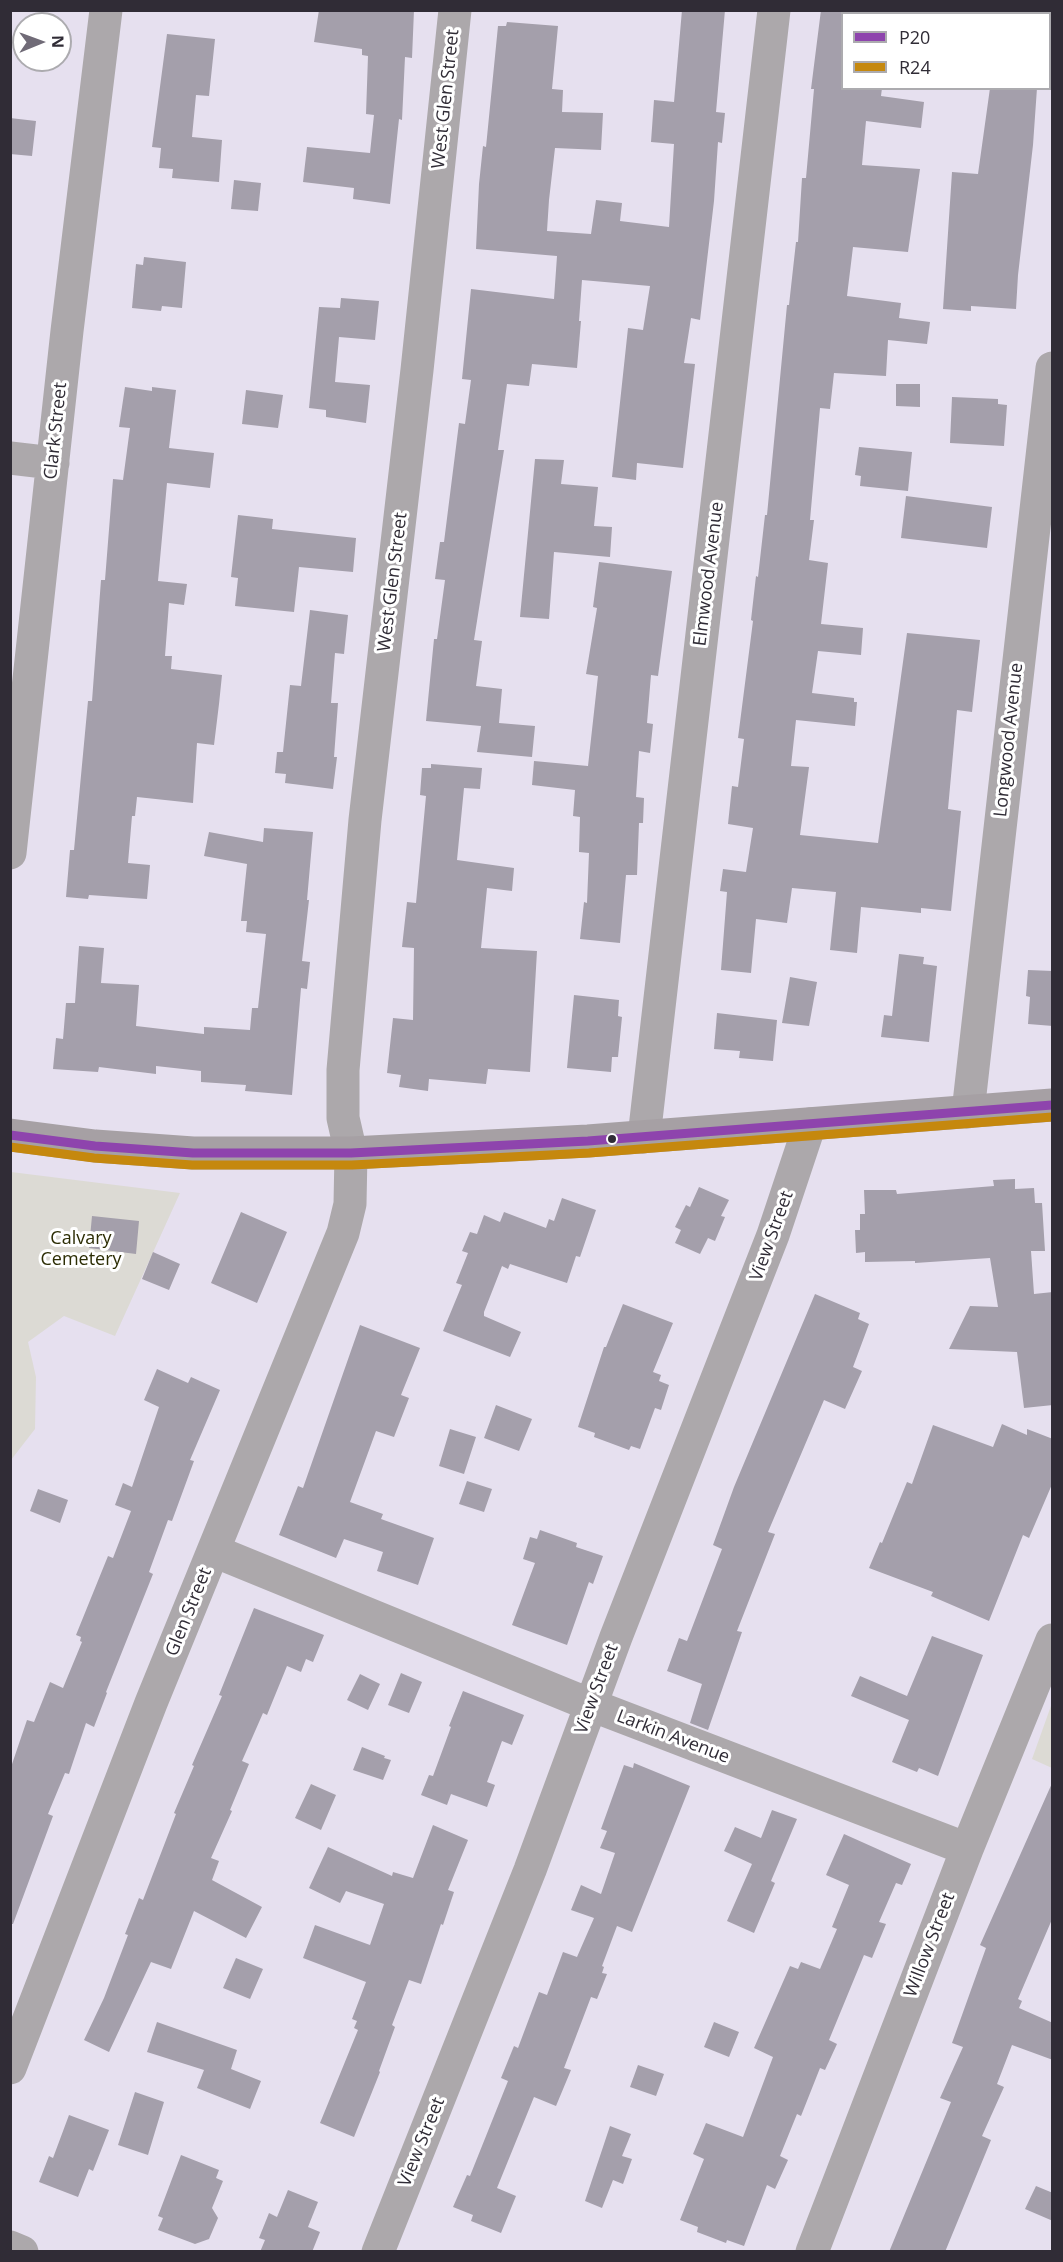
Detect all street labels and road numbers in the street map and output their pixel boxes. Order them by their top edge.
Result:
street label: West Glen Street [428,28,464,170]
street label: Clark Street [40,381,72,481]
street label: Elmwood Avenue [689,501,729,647]
street label: West Glen Street [374,511,412,653]
street label: Longwood Avenue [990,662,1028,818]
street label: View Street [746,1188,798,1284]
street label: Glen Street [161,1565,217,1659]
street label: View Street [571,1641,623,1737]
street label: Larkin Avenue [614,1706,732,1768]
street label: Willow Street [900,1890,960,2000]
street label: View Street [394,2094,450,2190]

